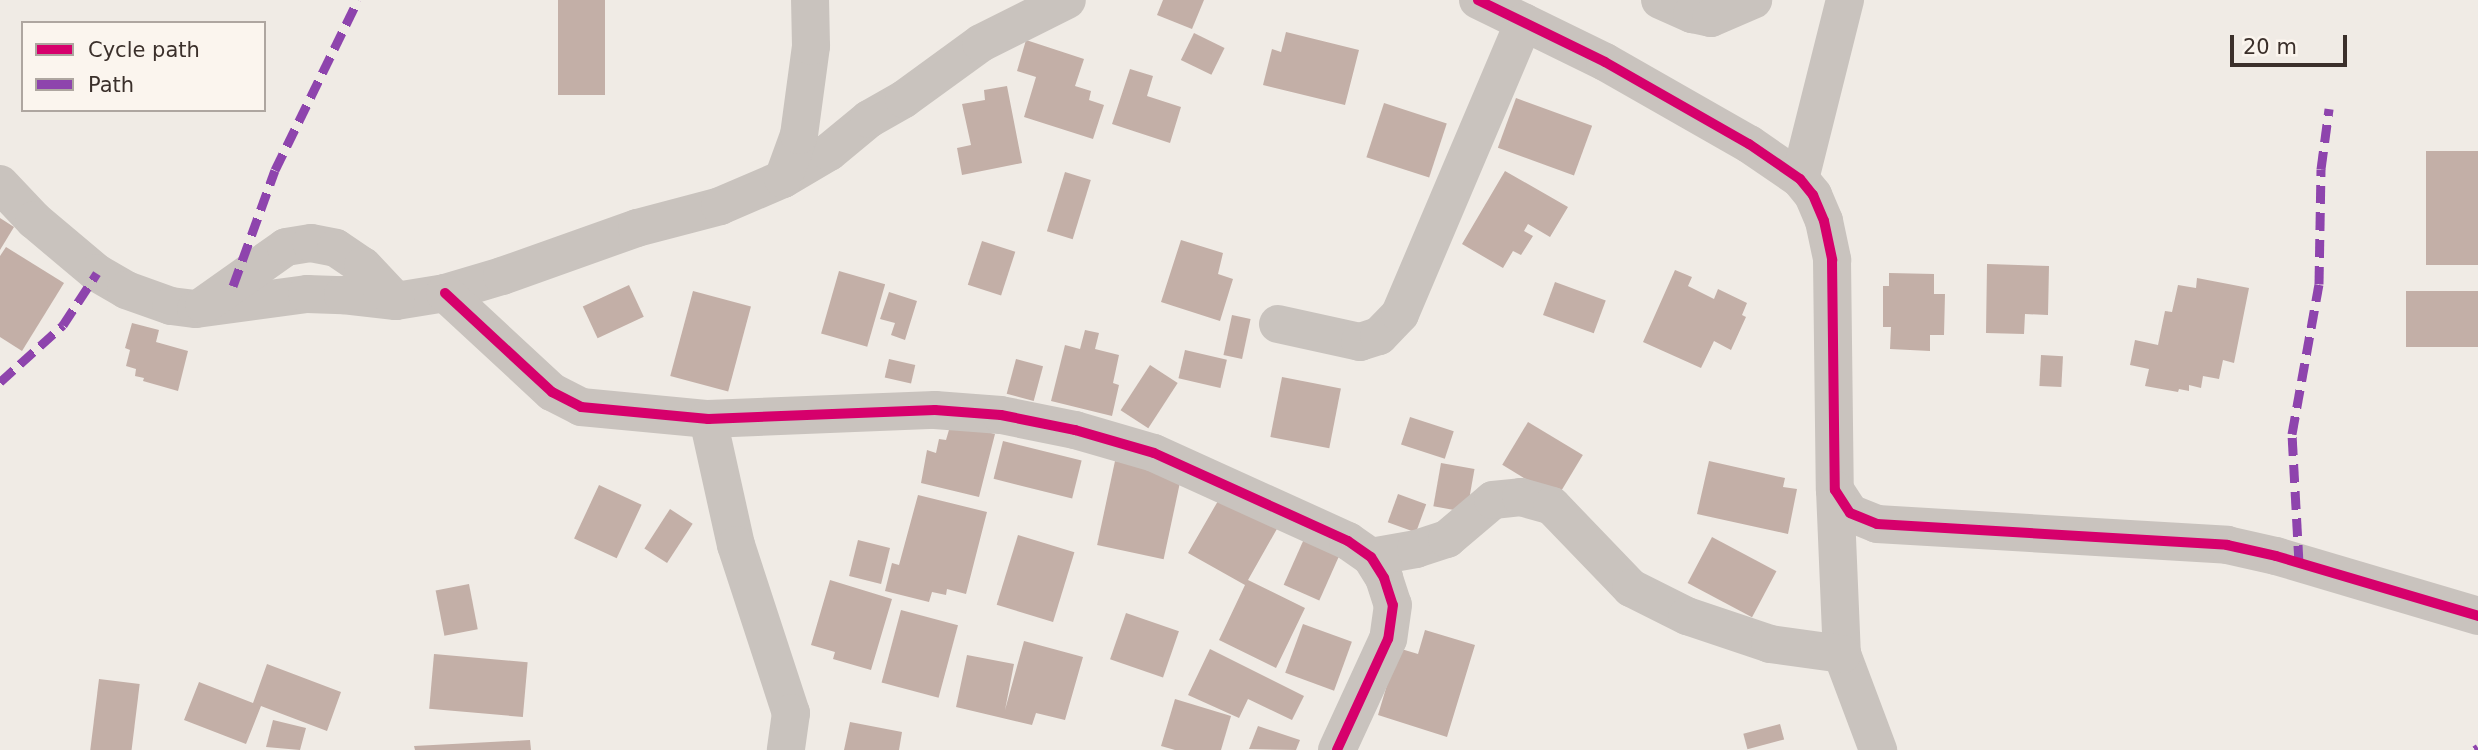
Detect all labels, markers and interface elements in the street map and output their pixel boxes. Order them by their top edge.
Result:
legend [21,21,266,112]
scale bar [2233,21,2350,65]
text: 20 m [2243,35,2297,59]
text: Cycle path [88,38,200,62]
text: Path [88,73,134,97]

